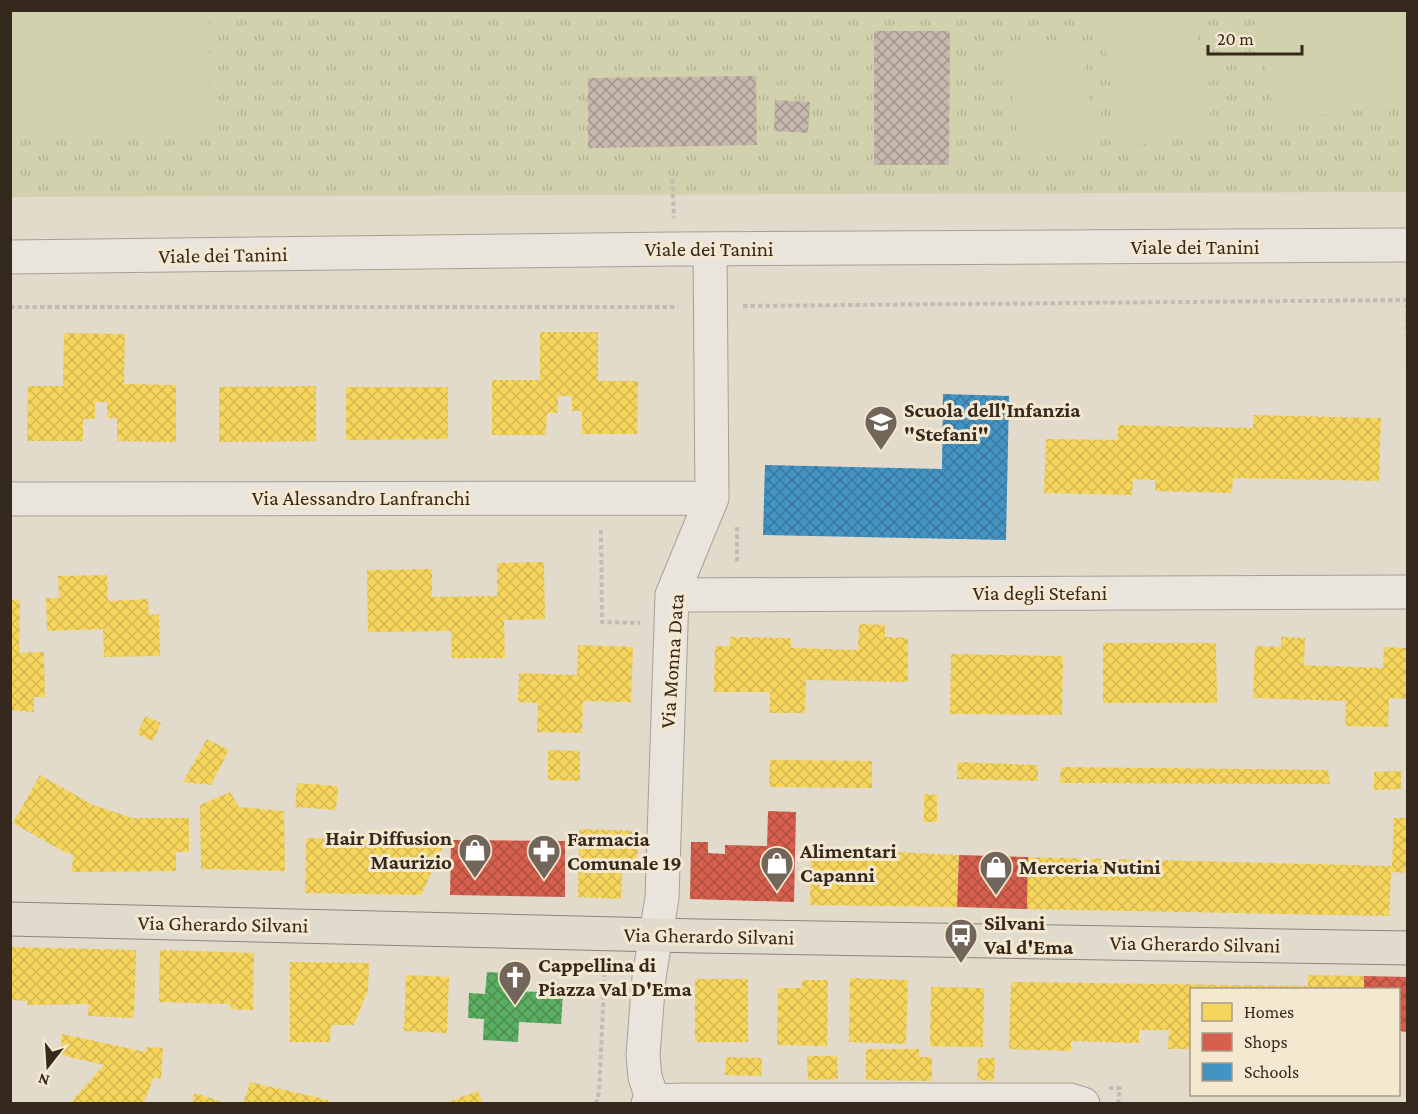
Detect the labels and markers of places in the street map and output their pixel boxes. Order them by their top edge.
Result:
place label: Scuola dell'Infanzia "Stefani" [904,398,1081,446]
school or university icon: Scuola dell'Infanzia "Stefani" [863,404,899,451]
place label: Hair Diffusion Maurizio [325,826,452,874]
place label: Farmacia Comunale 19 [567,827,682,875]
shop icon: Hair Diffusion Maurizio [457,832,493,879]
pharmacy icon: Farmacia Comunale 19 [526,833,562,880]
place label: Alimentari Capanni [799,839,897,887]
shop icon: Alimentari Capanni [759,845,795,892]
shop icon: Merceria Nutini [978,849,1014,896]
place label: Merceria Nutini [1019,855,1161,879]
place label: Silvani Val d'Ema [983,911,1074,959]
bus stop icon: Silvani Val d'Ema [943,917,979,964]
place label: Cappellina di Piazza Val D'Ema [538,953,692,1001]
church icon: Cappellina di Piazza Val D'Ema [497,959,533,1006]

